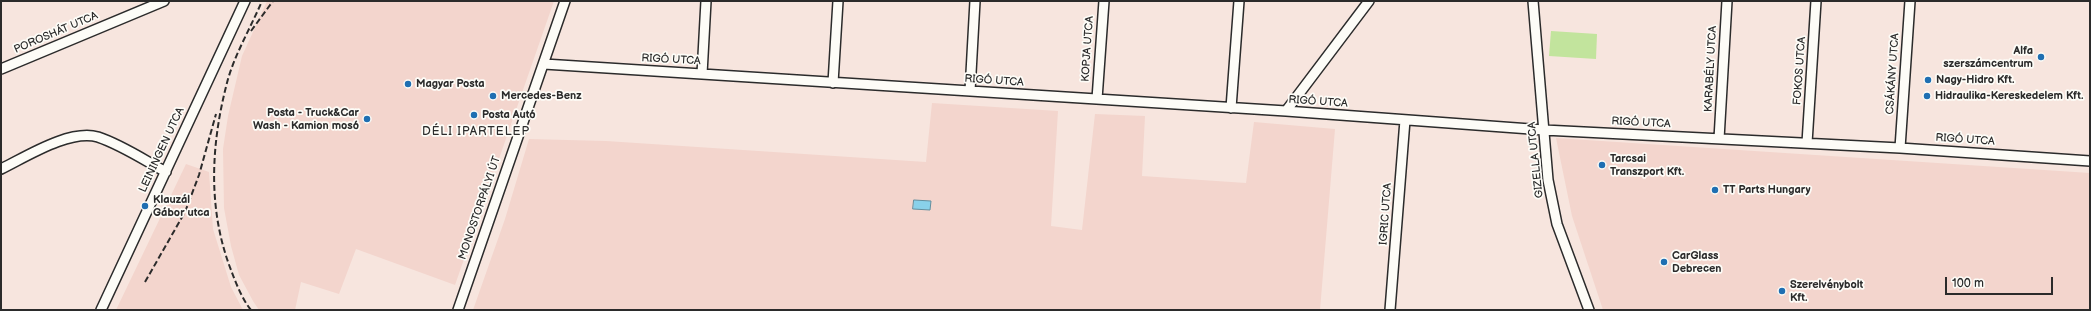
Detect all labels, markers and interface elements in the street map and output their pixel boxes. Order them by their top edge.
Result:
street label: POROSHÁT UTCA [12,9,100,57]
street label: KOPJA UTCA [1079,16,1097,82]
street label: KARABÉLY UTCA [1702,26,1720,112]
street label: CSÁKÁNY UTCA [1884,33,1902,115]
street label: FOKOS UTCA [1791,36,1809,106]
place label: Alfa szerszámcentrum [1943,44,2033,70]
street label: RIGÓ UTCA [641,52,701,68]
marker: Alfa szerszámcentrum [2036,52,2046,62]
street label: RIGÓ UTCA [964,72,1024,90]
place label: Nagy-Hidro Kft. [1936,73,2014,87]
marker: Nagy-Hidro Kft. [1923,75,1933,85]
place label: Magyar Posta [416,77,484,91]
marker: Magyar Posta [403,79,413,89]
place label: Mercedes-Benz [501,89,582,103]
place label: Hidraulika-Kereskedelem Kft. [1935,89,2083,103]
marker: Mercedes-Benz [488,91,498,101]
marker: Hidraulika-Kereskedelem Kft. [1922,91,1932,101]
street label: RIGÓ UTCA [1288,93,1348,111]
street label: LEININGEN UTCA [137,105,187,195]
place label: Posta - Truck&Car Wash - Kamion mosó [253,106,359,132]
place label: Posta Autó [482,108,535,122]
marker: Posta Autó [469,110,479,120]
marker: Posta - Truck&Car Wash - Kamion mosó [362,114,372,124]
street label: RIGÓ UTCA [1611,115,1671,131]
street label: GIZELLA UTCA [1525,121,1547,199]
district label: DÉLI IPARTELEP [422,125,530,139]
street label: RIGÓ UTCA [1935,131,1995,149]
place label: Tarcsai Transzport Kft. [1610,152,1684,178]
street label: MONOSTORPÁLYI ÚT [456,155,504,261]
marker: Tarcsai Transzport Kft. [1597,160,1607,170]
street label: IGRIC UTCA [1377,183,1395,245]
place label: TT Parts Hungary [1723,183,1810,197]
marker: TT Parts Hungary [1710,185,1720,195]
place label: Klauzál Gábor utca [153,193,210,219]
marker: Klauzál Gábor utca [140,201,150,211]
place label: CarGlass Debrecen [1672,249,1721,275]
marker: CarGlass Debrecen [1659,257,1669,267]
scale bar [1947,269,2055,295]
text: 100 m [1952,276,1984,291]
place label: Szerelvénybolt Kft. [1790,278,1863,304]
marker: Szerelvénybolt Kft. [1777,286,1787,296]

